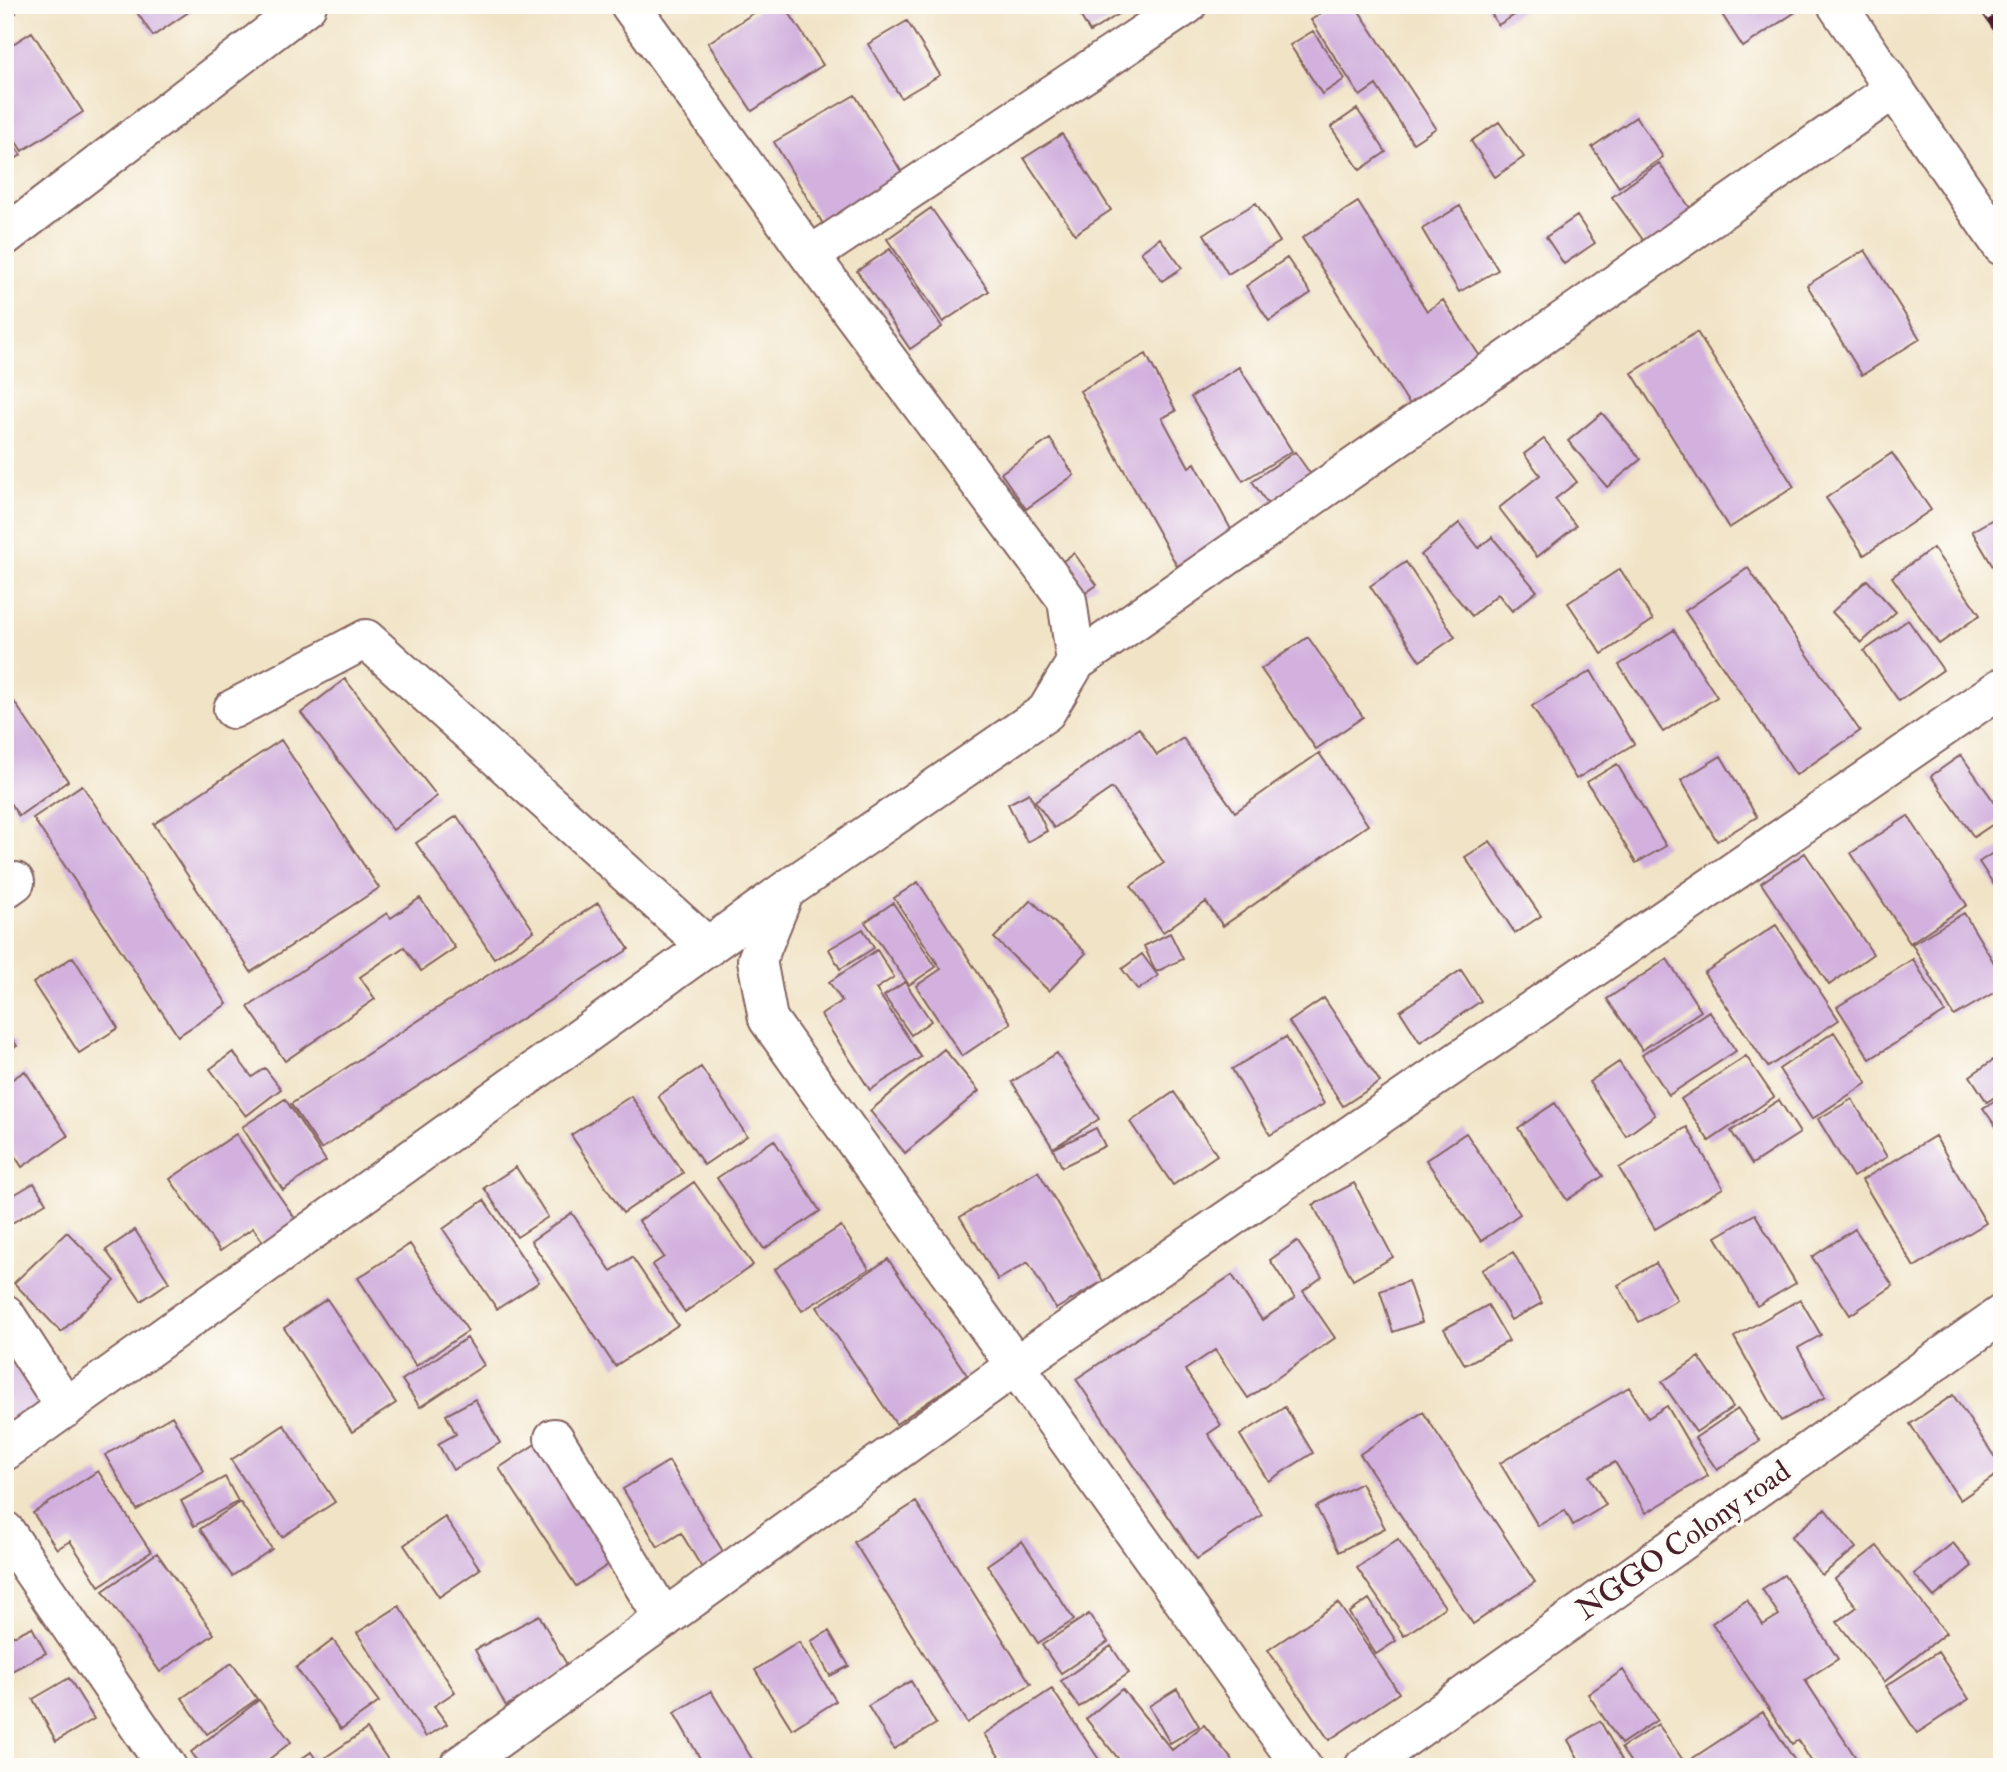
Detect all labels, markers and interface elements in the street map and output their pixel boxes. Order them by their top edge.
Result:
street label: NGGO Colony road [1569,1453,1798,1628]

